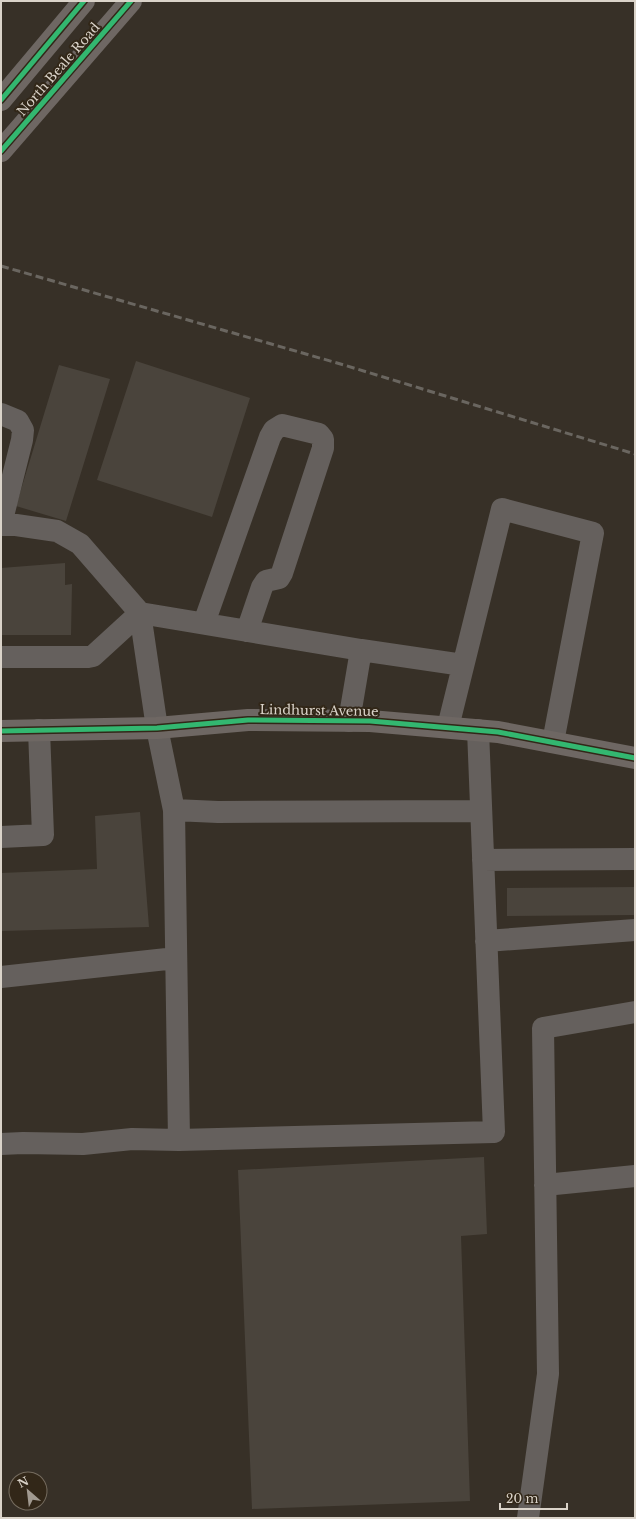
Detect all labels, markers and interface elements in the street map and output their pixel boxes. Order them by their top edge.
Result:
street label: North Beale Road [13,19,104,120]
street label: Lindhurst Avenue [259,701,379,720]
north arrow [8,1471,48,1511]
text: N [15,1473,32,1491]
scale bar [500,1485,567,1511]
text: 20 m [506,1491,538,1506]

